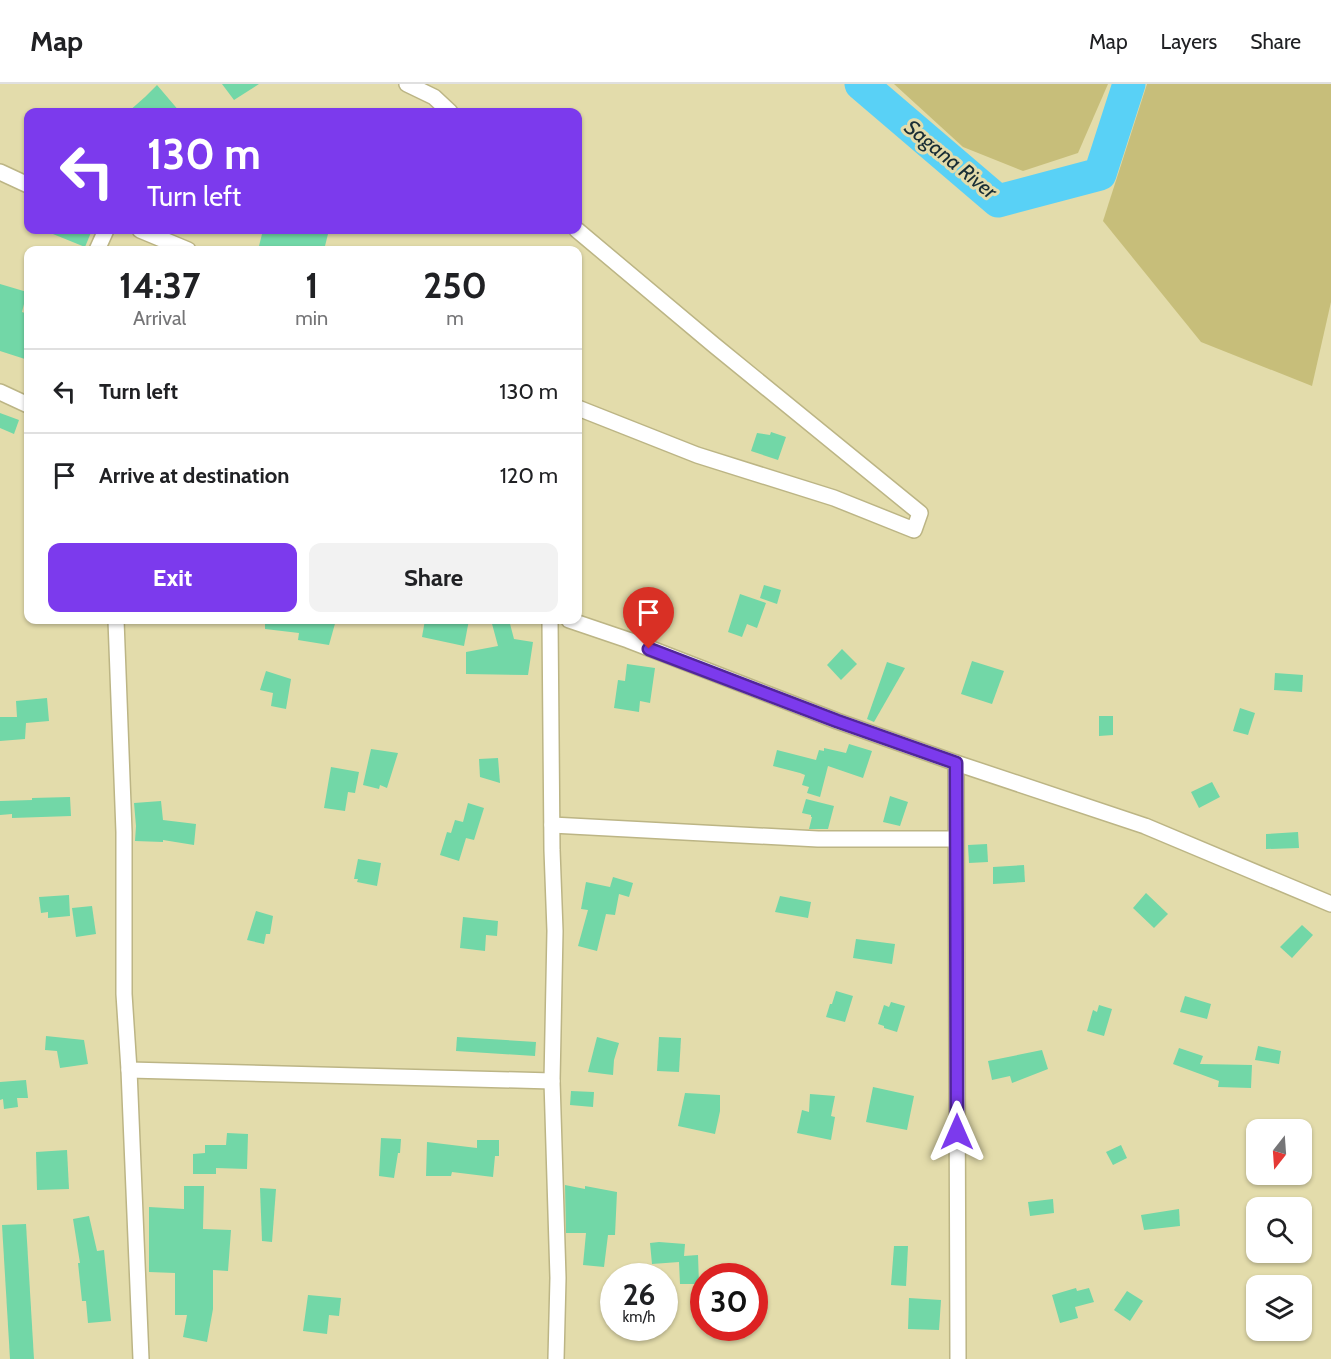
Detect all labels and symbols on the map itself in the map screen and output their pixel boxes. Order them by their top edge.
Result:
water label: Sagana River [900,114,1003,205]
pin [623,587,674,649]
position arrow [925,1100,989,1164]
north arrow [1246,1119,1312,1185]
speed limit sign: 30 [690,1263,768,1341]

